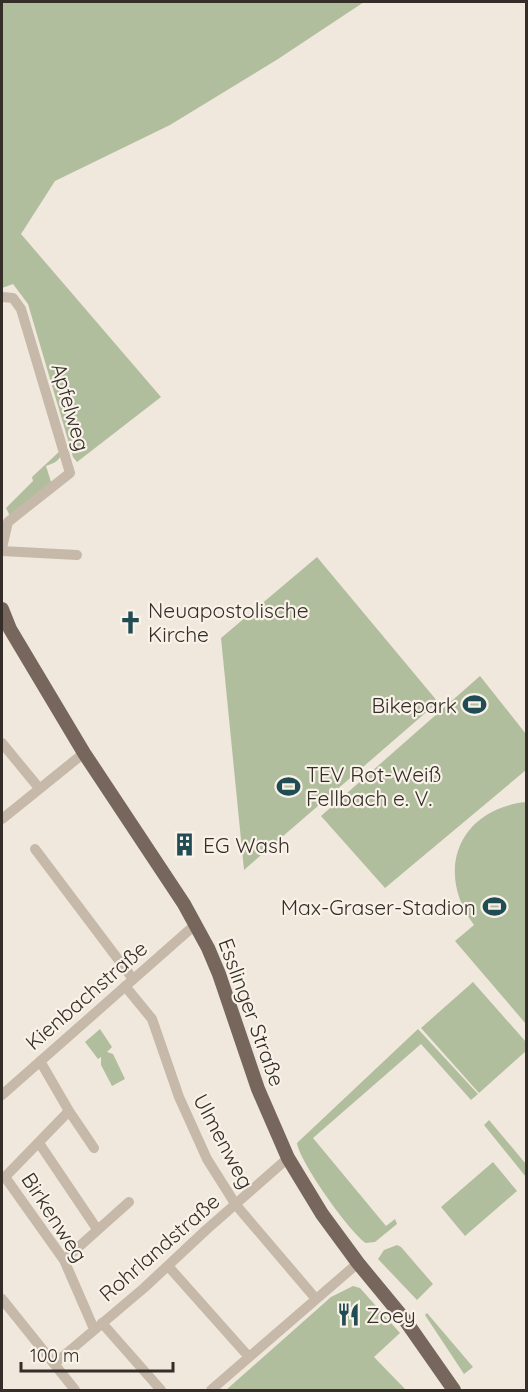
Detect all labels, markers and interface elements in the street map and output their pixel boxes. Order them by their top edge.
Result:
street label: Apfelweg [46,360,96,454]
place label: Neuapostolische Kirche [148,597,309,647]
church icon: Neuapostolische Kirche [117,609,143,635]
place label: Bikepark [371,692,457,718]
sports icon: Bikepark [462,692,488,718]
place label: TEV Rot-Weiß Fellbach e. V. [306,761,441,811]
sports icon: TEV Rot-Weiß Fellbach e. V. [275,773,301,799]
building icon: EG Wash [172,832,198,858]
place label: EG Wash [203,832,290,858]
place label: Max-Graser-Stadion [281,894,476,920]
sports icon: Max-Graser-Stadion [481,894,507,920]
street label: Esslinger Straße [213,934,291,1090]
street label: Kienbachstraße [20,935,152,1055]
street label: Ulmenweg [188,1089,260,1193]
street label: Birkenweg [16,1167,94,1267]
street label: Rohrlandstraße [93,1188,225,1306]
restaurant icon: Zoey [335,1302,361,1328]
place label: Zoey [366,1302,416,1328]
scale bar [21,1335,172,1373]
text: 100 m [30,1344,79,1367]

